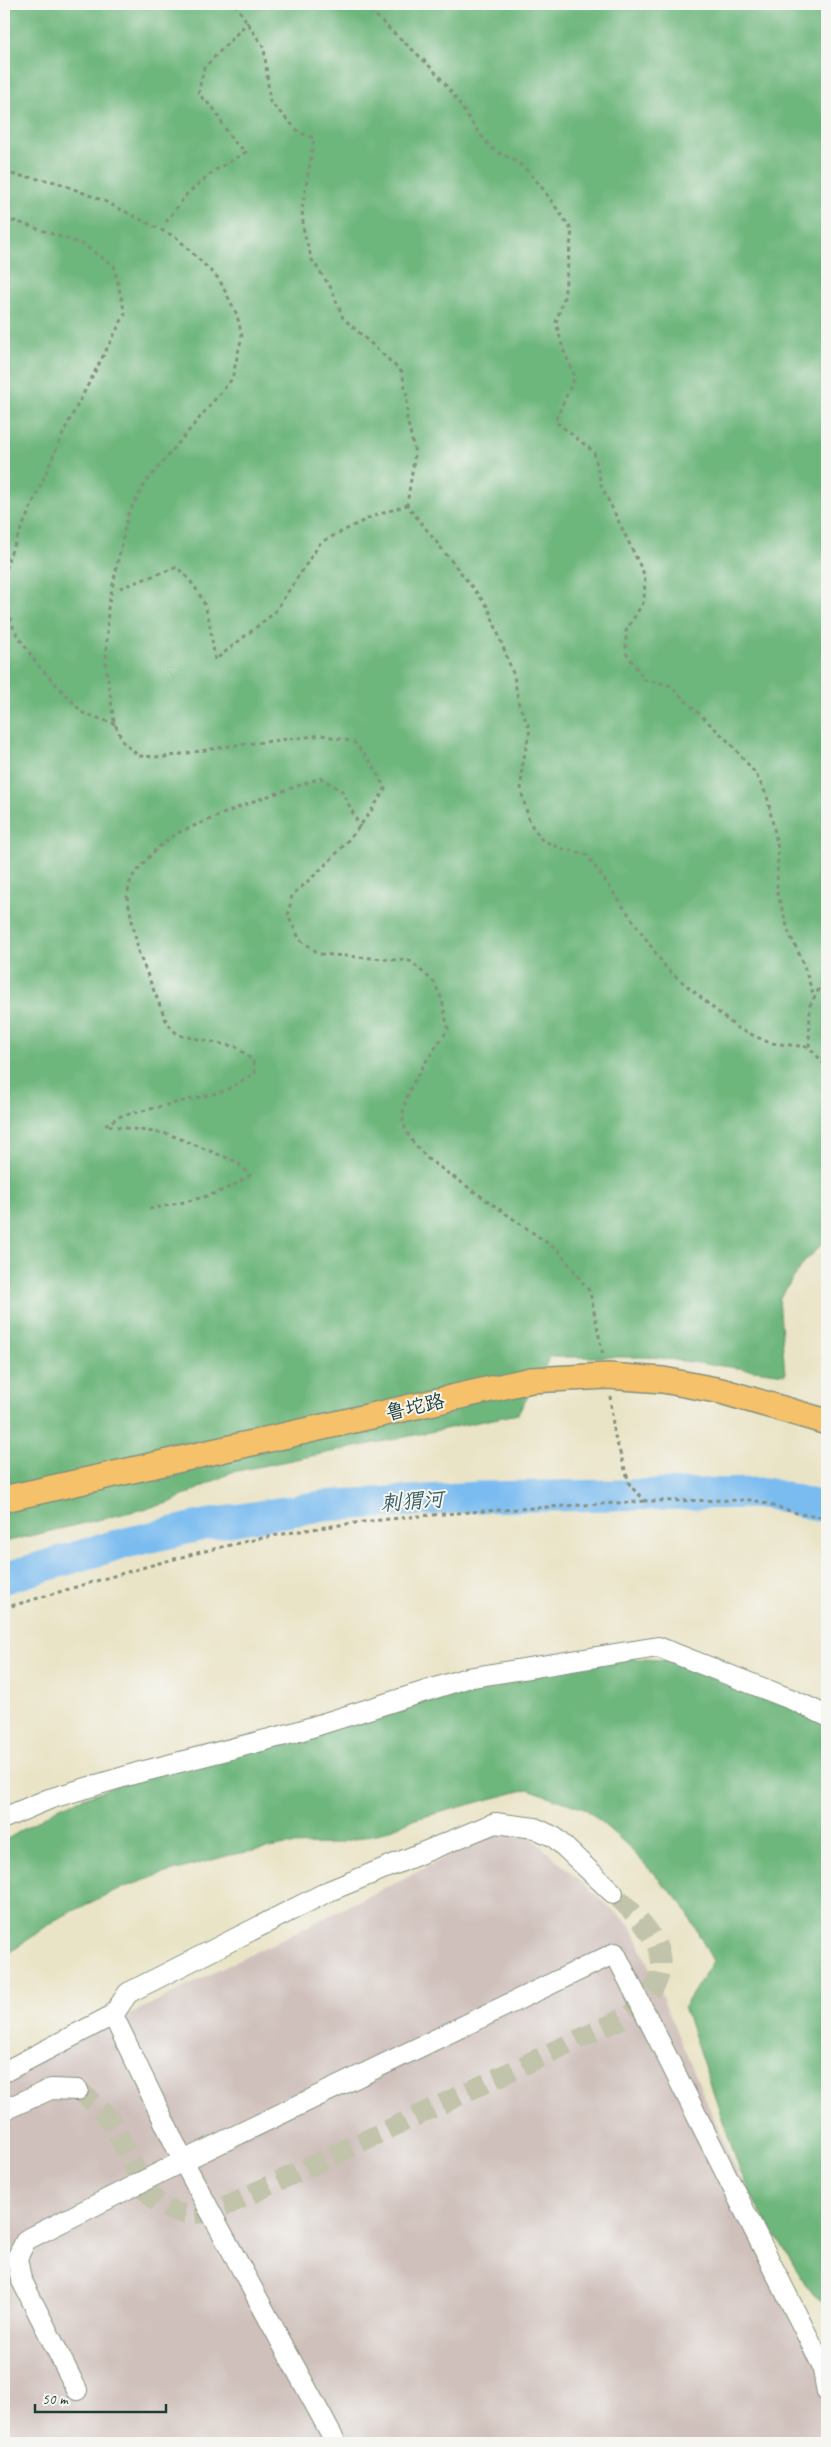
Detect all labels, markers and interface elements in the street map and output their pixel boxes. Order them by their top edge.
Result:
street label: 鲁坨路 [383,1388,448,1426]
water label: 刺猬河 [380,1486,447,1516]
scale bar [35,2382,166,2414]
text: 50 m [42,2390,69,2409]

